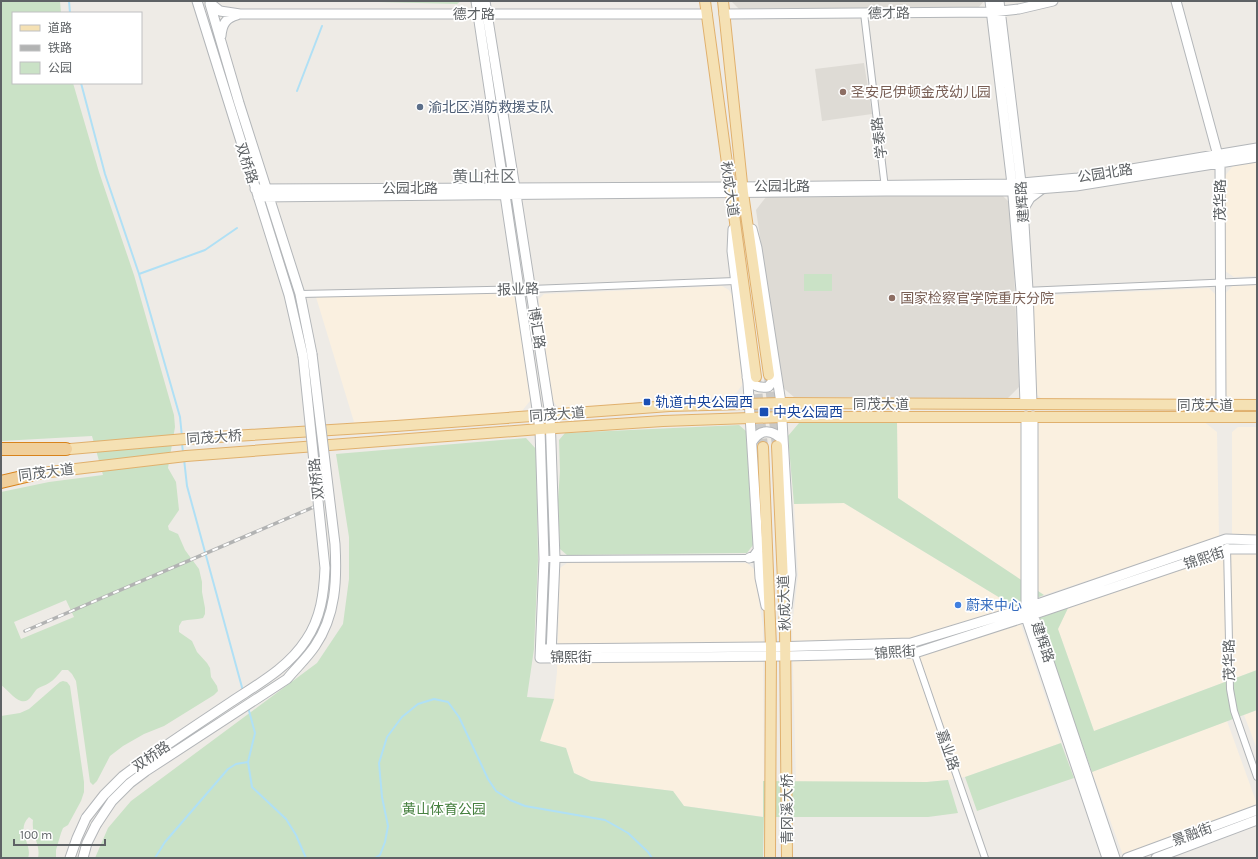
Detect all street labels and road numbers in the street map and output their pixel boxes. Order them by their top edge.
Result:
street label: 德才路 [868,5,910,22]
street label: 德才路 [453,6,495,23]
street label: 学泰路 [869,116,890,160]
street label: 双桥路 [232,141,261,186]
street label: 秋成大道 [717,160,742,218]
street label: 公园北路 [1076,161,1134,186]
street label: 公园北路 [754,178,810,195]
street label: 茂华路 [1212,179,1229,221]
street label: 公园北路 [382,180,438,197]
street label: 建辉路 [1013,180,1032,224]
street label: 报业路 [497,280,539,299]
street label: 博汇路 [525,306,548,350]
street label: 同茂大道 [853,396,909,413]
street label: 同茂大道 [1177,397,1233,414]
street label: 同茂大道 [529,404,586,425]
street label: 同茂大桥 [186,427,243,448]
street label: 双桥路 [306,457,327,501]
street label: 同茂大道 [17,461,75,484]
street label: 锦熙街 [1182,544,1227,573]
street label: 秋成大道 [775,575,794,631]
street label: 建辉路 [1028,620,1057,665]
street label: 茂华路 [1221,639,1238,681]
street label: 锦熙街 [873,643,917,662]
street label: 锦熙街 [550,649,592,666]
street label: 嘉业路 [933,728,962,773]
street label: 双桥路 [129,738,173,775]
street label: 青冈溪大桥 [779,774,796,844]
street label: 景融街 [1170,819,1215,850]

